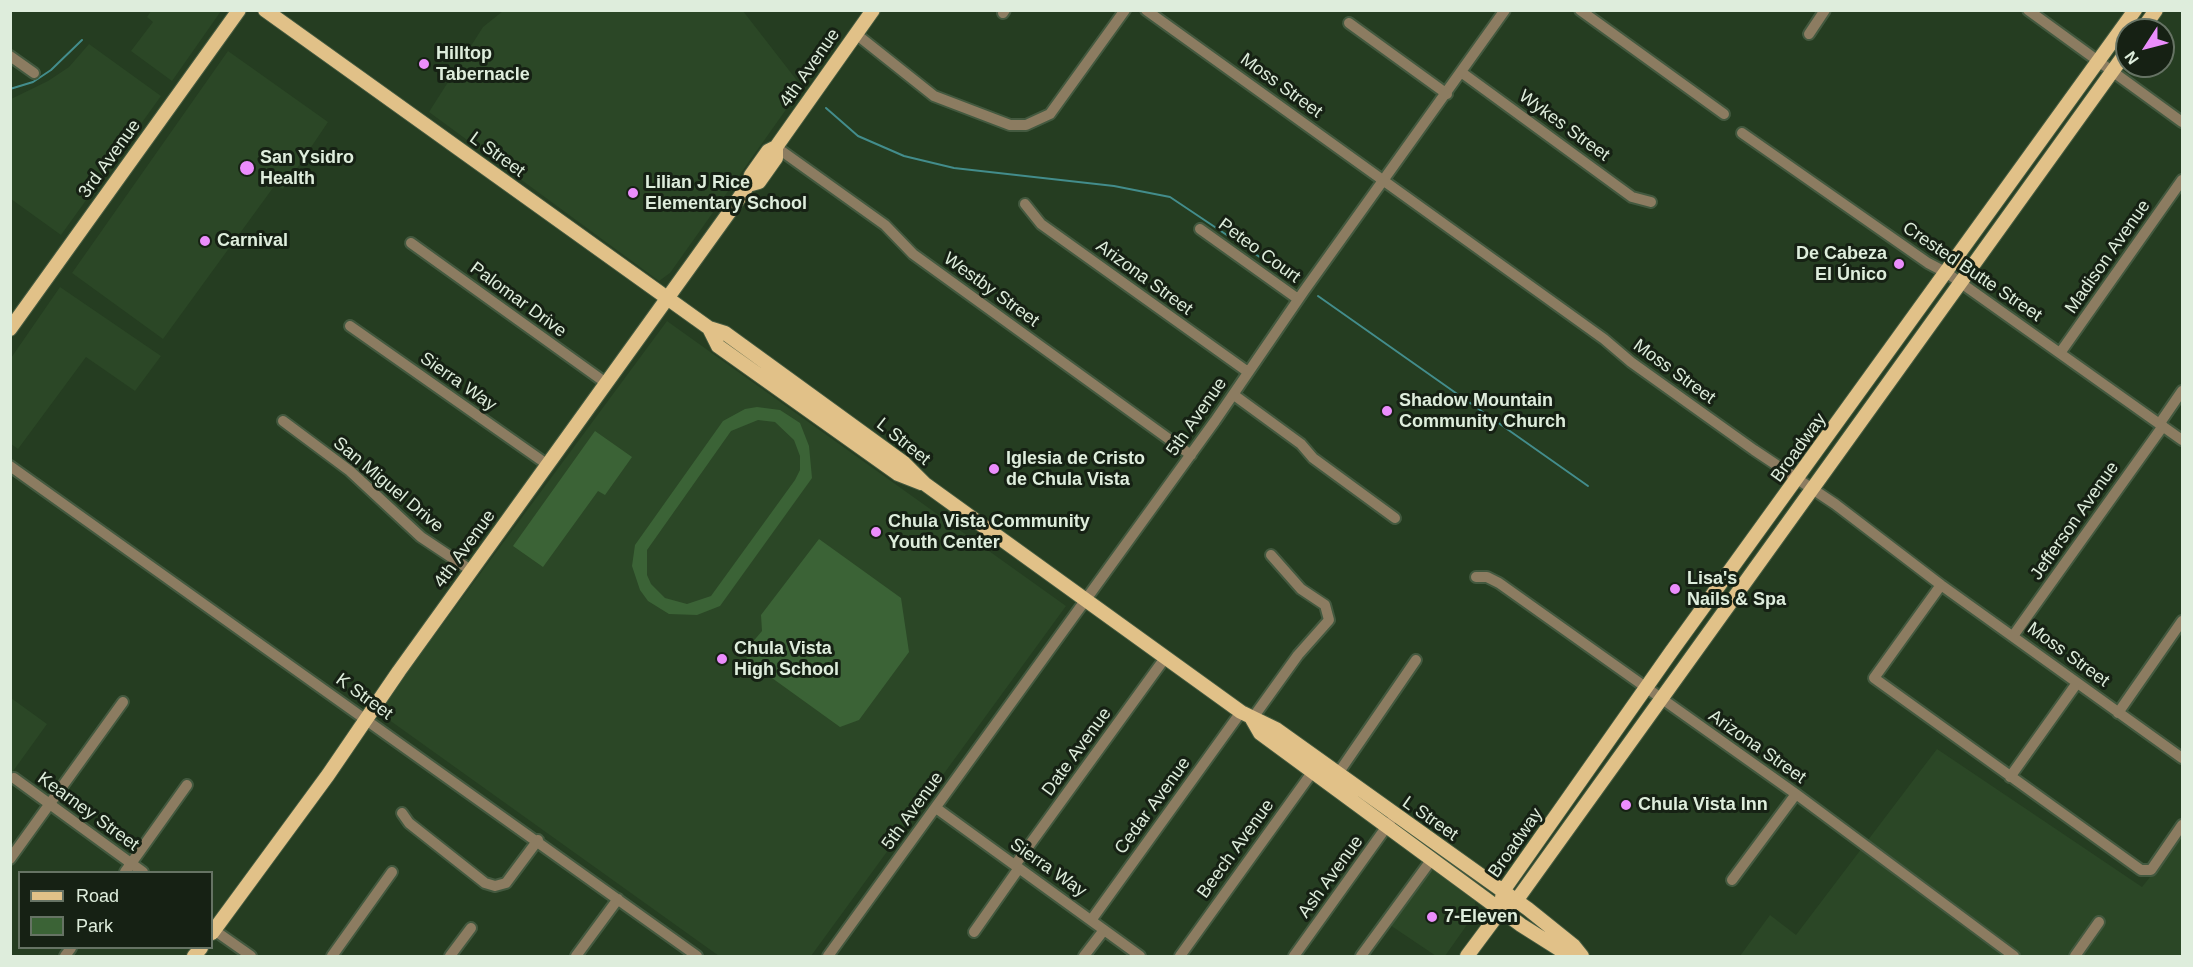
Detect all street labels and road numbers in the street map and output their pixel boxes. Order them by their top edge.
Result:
street label: 4th Avenue [775,25,845,111]
street label: Moss Street [1236,49,1326,123]
street label: Wykes Street [1514,86,1614,166]
street label: 3rd Avenue [74,116,146,202]
street label: L Street [465,128,529,182]
street label: Madison Avenue [2061,196,2155,318]
street label: Peteo Court [1214,214,1304,288]
street label: Crested Butte Street [1898,217,2046,327]
street label: Arizona Street [1092,236,1196,320]
street label: Westby Street [939,248,1043,332]
street label: Palomar Drive [466,258,570,342]
street label: Moss Street [1629,335,1719,409]
street label: Sierra Way [416,348,500,416]
street label: 5th Avenue [1162,374,1232,460]
street label: Broadway [1767,409,1831,487]
street label: L Street [872,414,934,470]
street label: San Miguel Drive [329,433,447,537]
street label: Jefferson Avenue [2026,458,2124,584]
street label: 4th Avenue [430,506,500,592]
street label: Moss Street [2023,618,2113,692]
street label: K Street [331,669,397,725]
street label: Date Avenue [1038,704,1116,800]
street label: Arizona Street [1704,705,1810,789]
street label: Cedar Avenue [1111,753,1195,859]
street label: Kearney Street [33,768,143,856]
street label: 5th Avenue [878,768,948,854]
street label: L Street [1398,792,1462,846]
street label: Beech Avenue [1193,795,1279,903]
street label: Broadway [1484,804,1548,882]
street label: Ash Avenue [1294,832,1368,922]
street label: Sierra Way [1006,834,1090,902]

